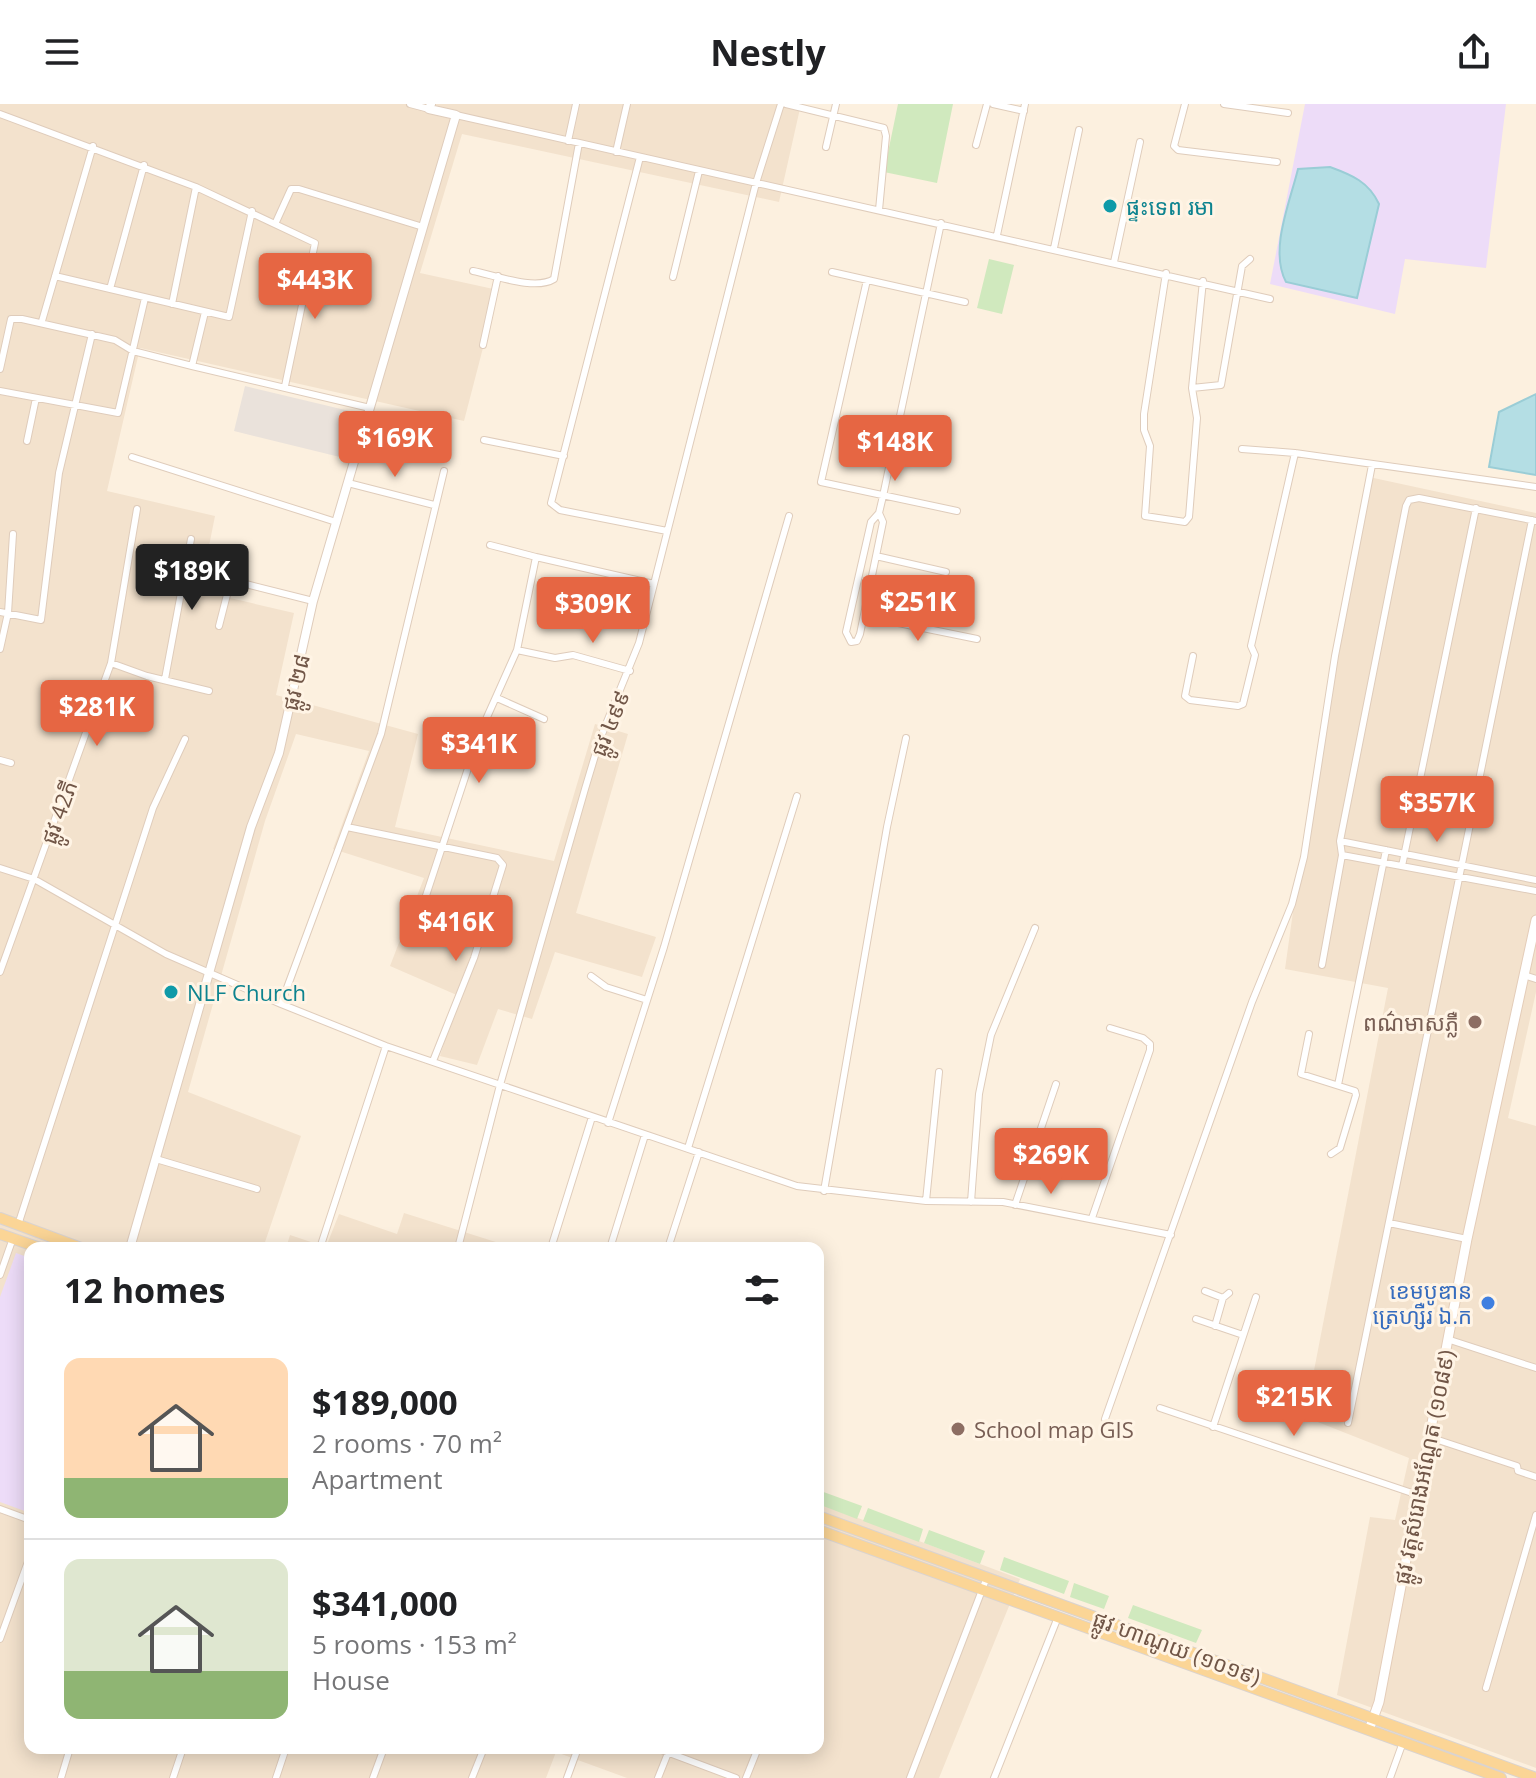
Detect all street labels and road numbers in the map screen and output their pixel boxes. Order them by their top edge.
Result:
street label: ផ្លូវ ២៨ [274,651,322,715]
street label: ផ្លូវ ៤៩៩ [582,685,642,763]
street label: ផ្លូវ 42ភី [33,776,90,850]
street label: ផ្លូវ វត្តសំរោងអណ្ដែត (១០៨៩) [1386,1347,1467,1588]
street label: ផ្លូវ ហាណូយ (១០១៩) [1087,1603,1265,1697]

